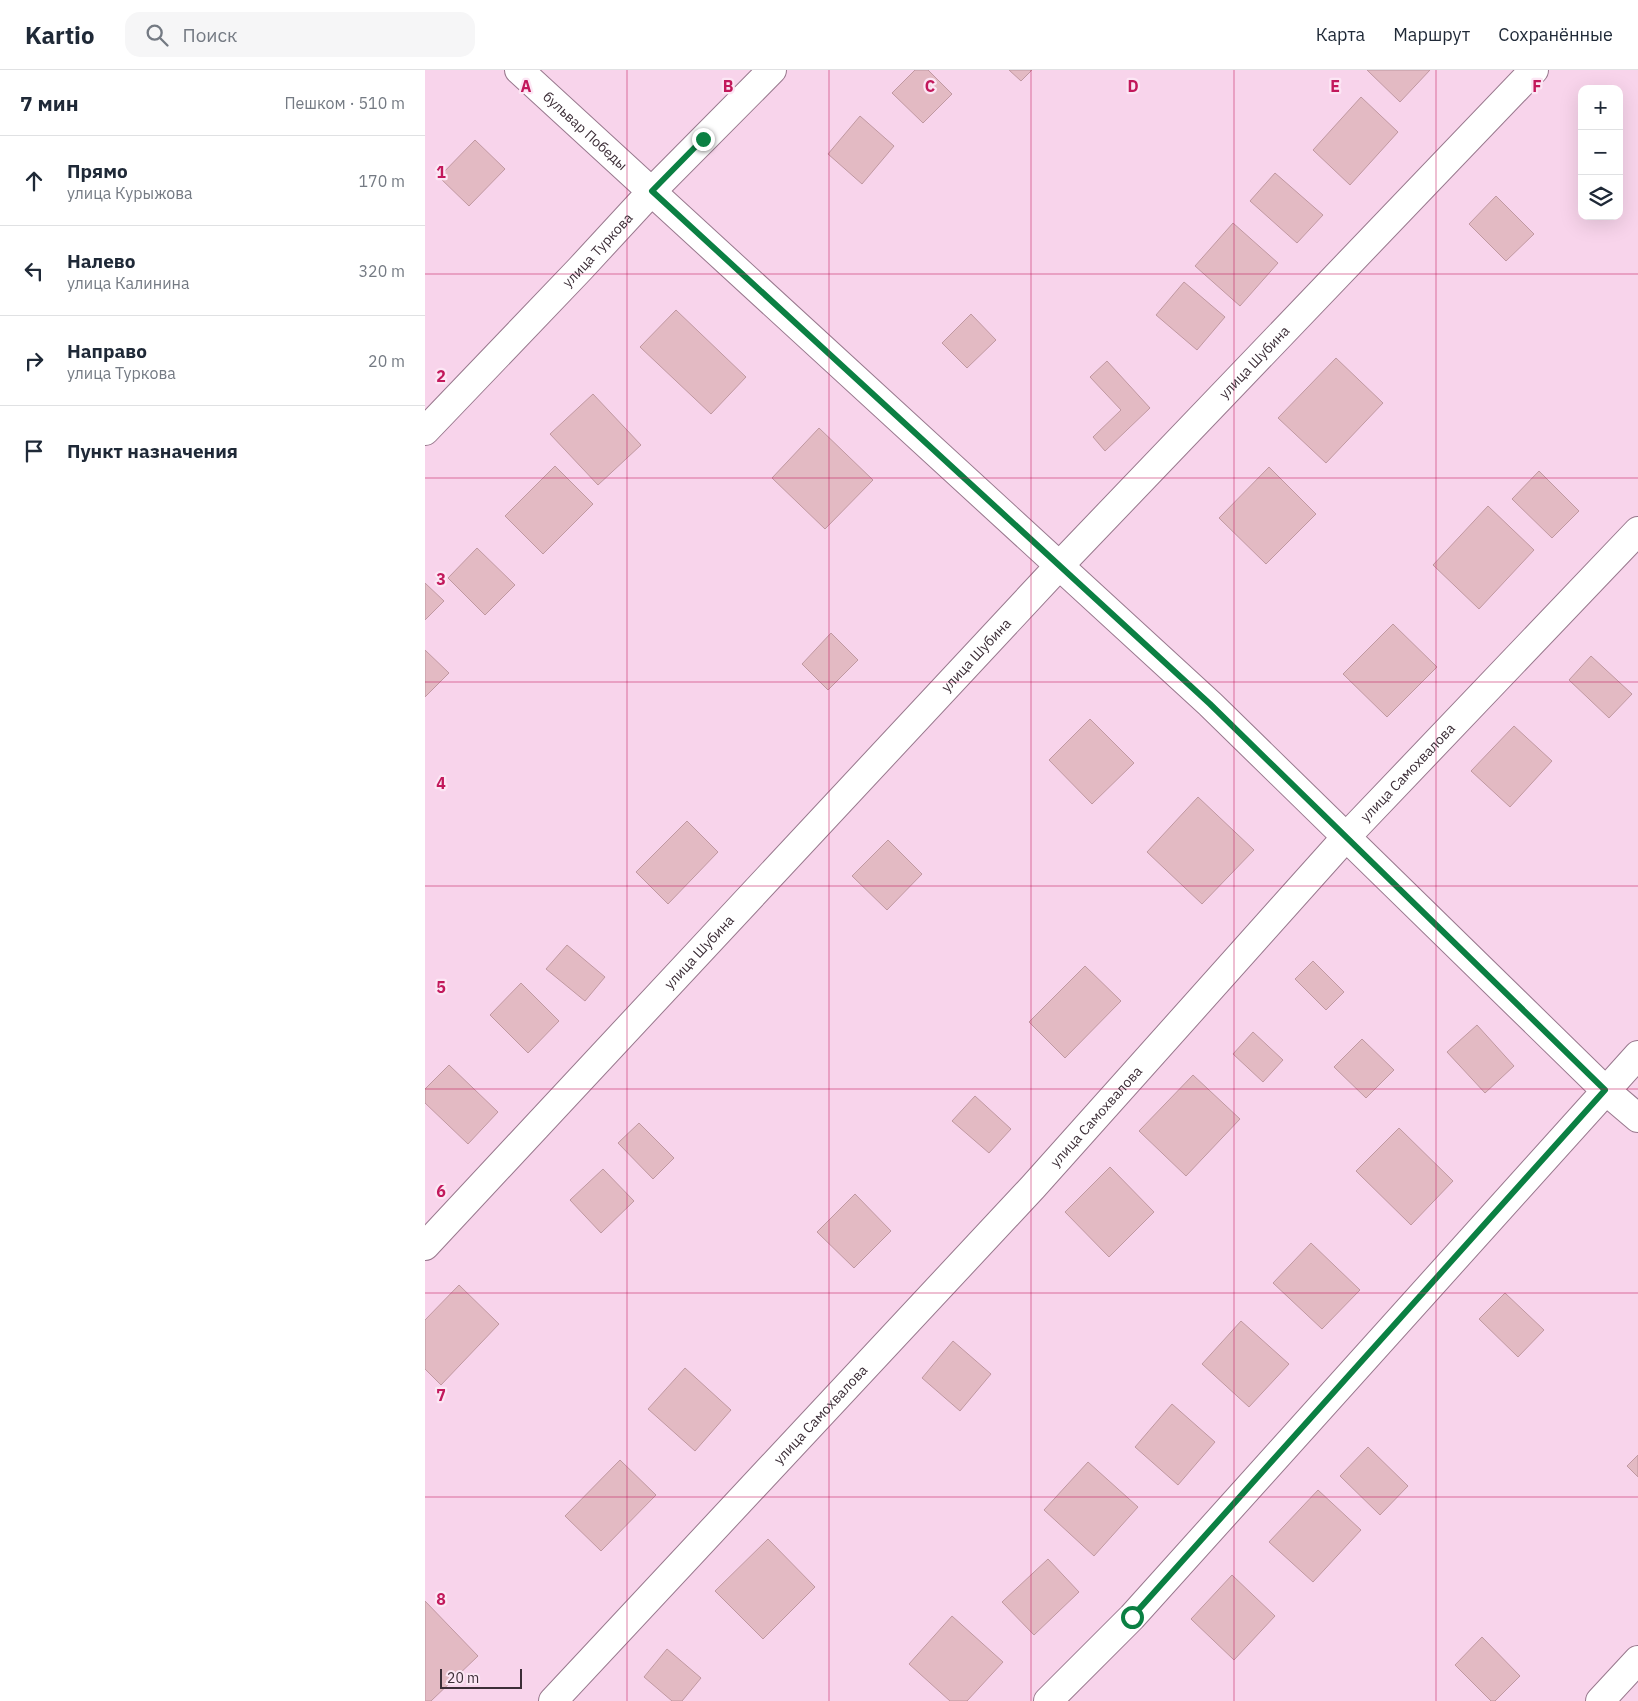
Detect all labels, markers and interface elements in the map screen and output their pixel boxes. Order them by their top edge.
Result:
search box [125,12,475,57]
text: Kartio [25,19,95,51]
icon: search [143,21,171,49]
text: Поиск [183,23,238,47]
text: Карта [1316,23,1365,46]
text: Маршрут [1393,23,1470,46]
text: Сохранённые [1498,23,1613,46]
text: A [521,76,532,96]
text: B [723,76,734,96]
text: C [925,76,935,96]
text: D [1127,76,1139,96]
text: E [1330,76,1340,96]
text: F [1532,76,1542,96]
map controls [1578,85,1623,220]
button: + [1578,85,1623,130]
street label: бульвар Победы [539,88,631,174]
text: 7 мин [20,89,79,117]
text: Пешком · 510 m [284,93,405,113]
route end [692,128,715,151]
button: − [1578,130,1623,175]
text: Прямо [67,159,128,183]
text: 1 [436,162,446,182]
icon: ahead [20,167,48,195]
text: 170 m [358,171,405,191]
button: layers [1578,175,1623,220]
text: улица Курыжова [67,183,193,203]
street label: улица Туркова [558,209,637,291]
text: Налево [67,249,136,273]
icon: left [20,257,48,285]
text: 320 m [358,261,405,281]
text: улица Калинина [67,273,190,293]
street label: улица Шубина [1215,321,1294,402]
text: Направо [67,339,147,363]
icon: right [20,347,48,375]
text: 20 m [368,351,405,371]
text: улица Туркова [67,363,176,383]
text: 2 [436,366,446,386]
icon: arrive [20,437,48,465]
text: Пункт назначения [67,439,238,463]
text: 3 [436,569,446,589]
street label: улица Шубина [937,614,1015,696]
street label: улица Самохвалова [1356,719,1459,825]
text: 4 [436,773,446,793]
street label: улица Шубина [660,911,738,993]
text: 5 [436,977,446,997]
street label: улица Самохвалова [1046,1062,1146,1171]
text: 6 [436,1181,446,1201]
street label: улица Самохвалова [770,1361,872,1468]
text: 7 [436,1385,446,1405]
text: 8 [436,1589,446,1609]
route start [1121,1606,1144,1629]
scale bar [440,1666,523,1689]
text: 20 m [447,1669,479,1687]

